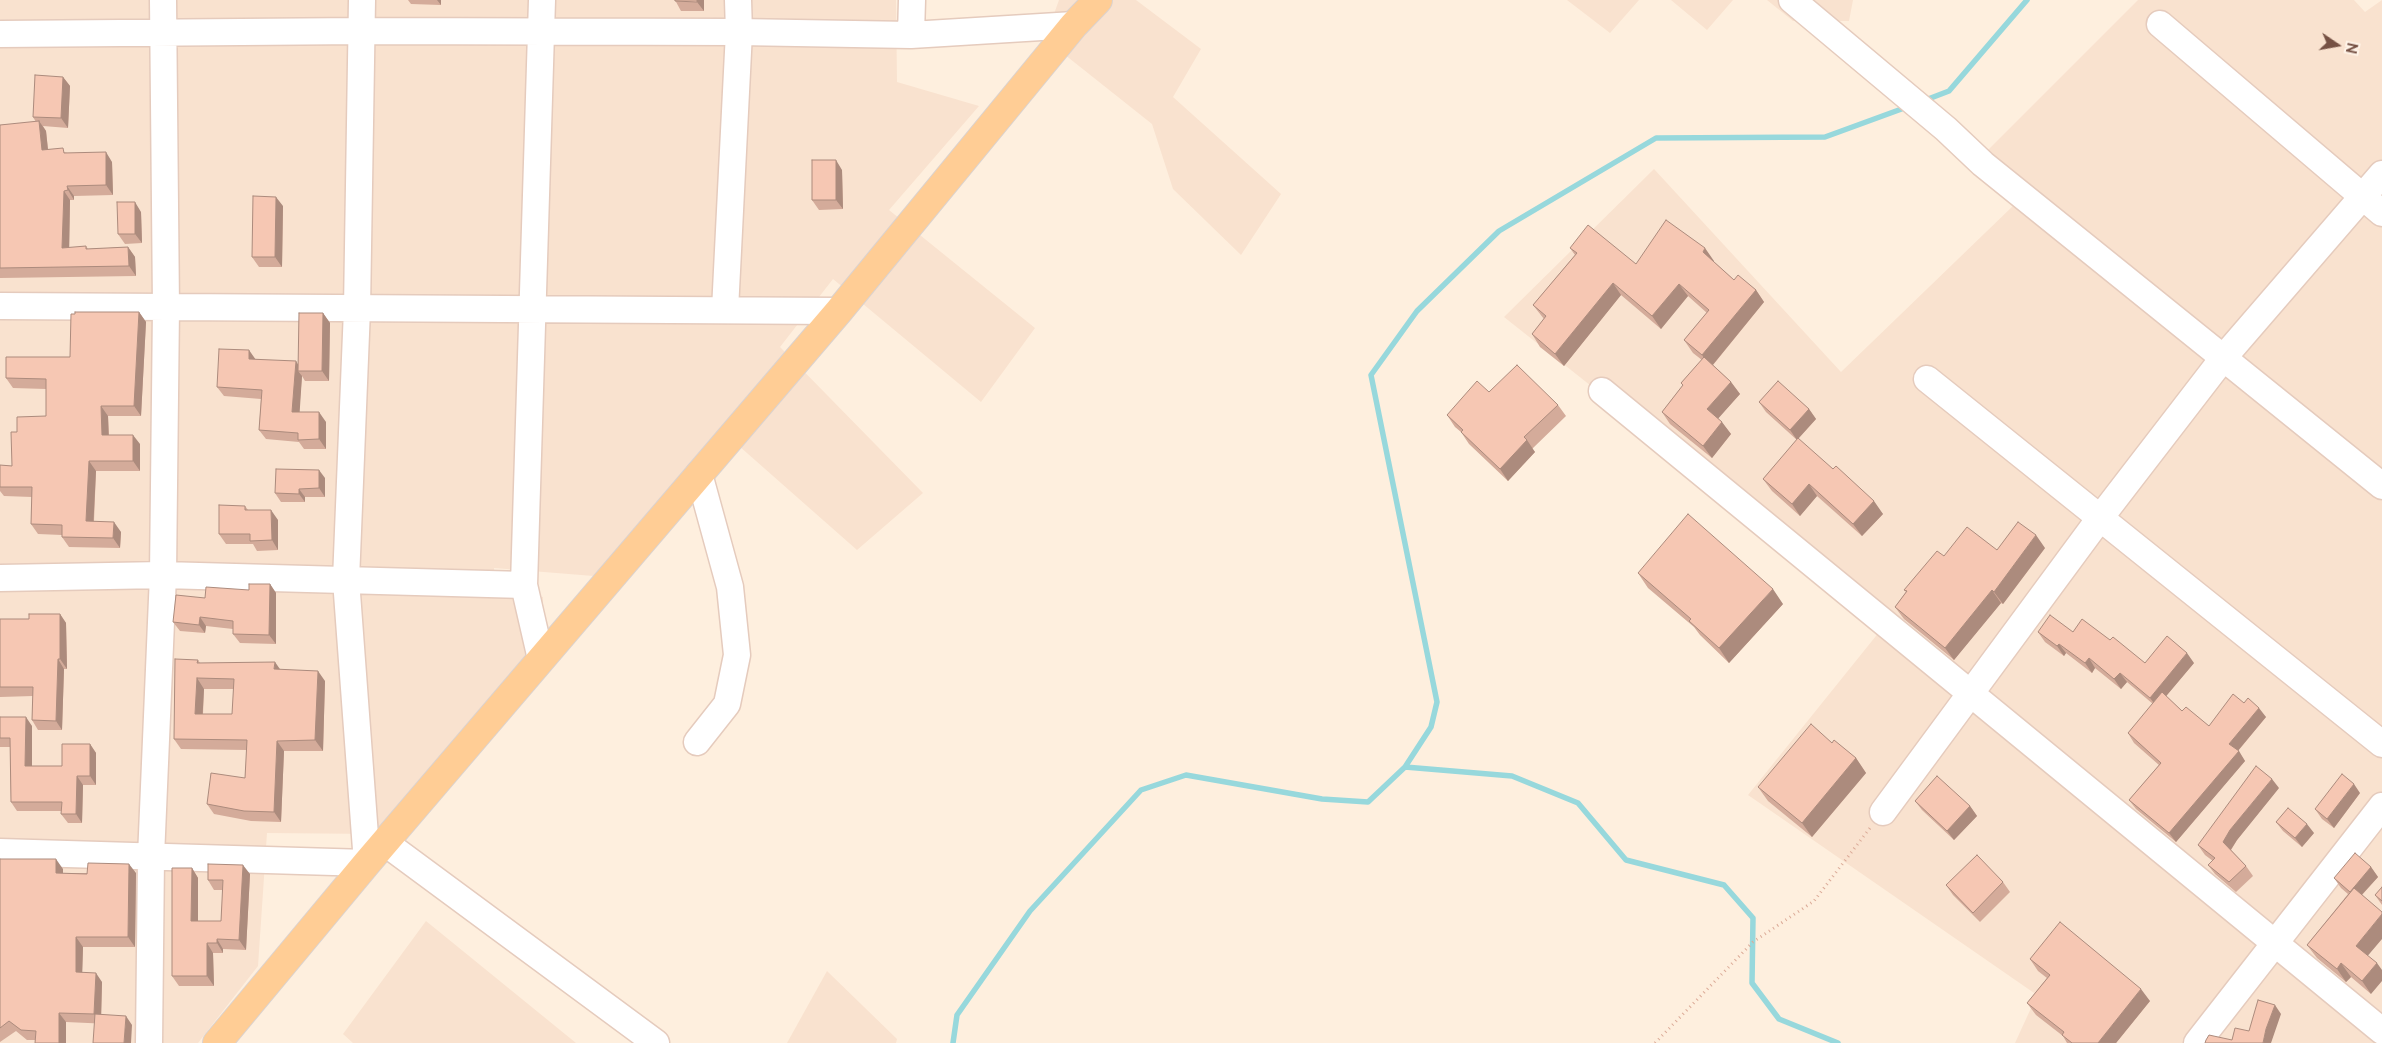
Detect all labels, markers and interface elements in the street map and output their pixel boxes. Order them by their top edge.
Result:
north arrow [2312,20,2362,70]
text: N [2343,41,2361,55]

